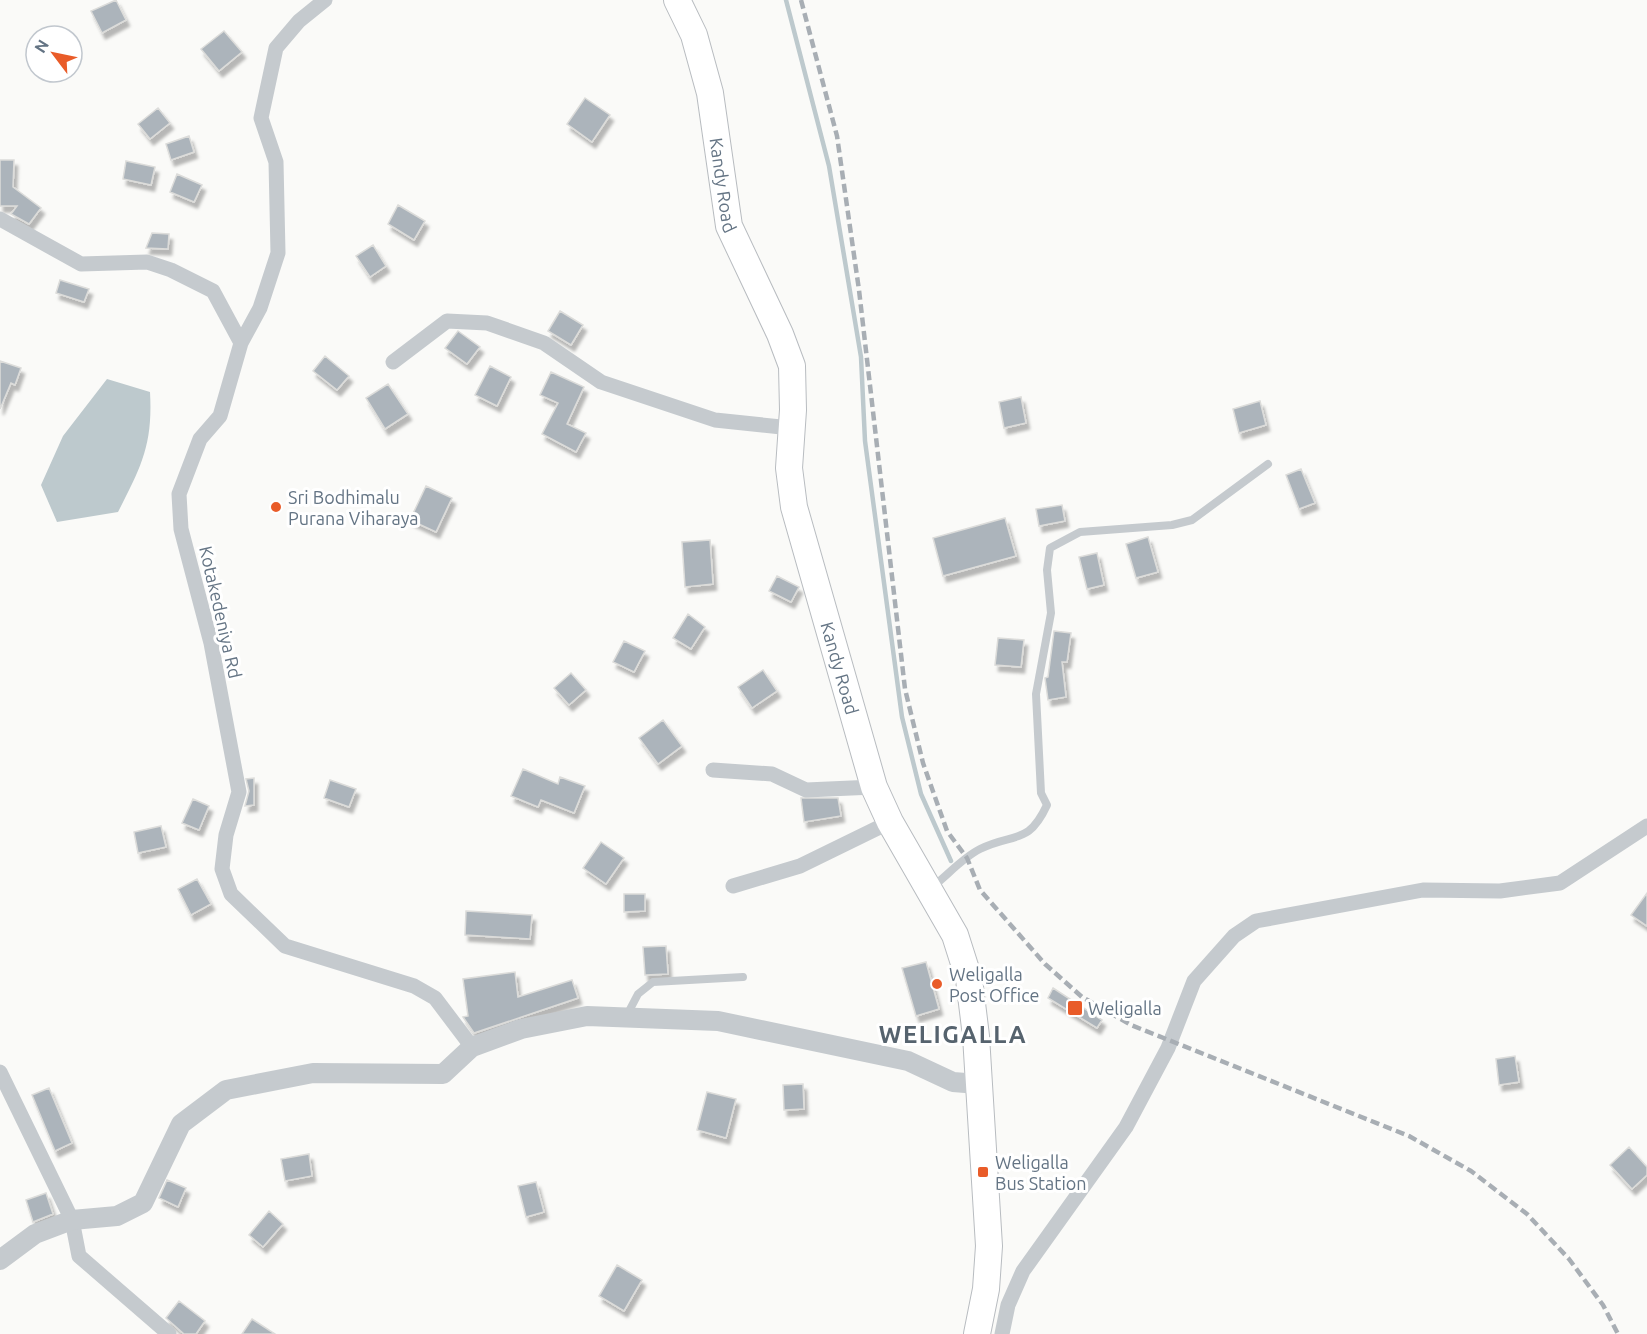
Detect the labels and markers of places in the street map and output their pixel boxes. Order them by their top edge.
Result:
place label: Sri Bodhimalu Purana Viharaya [288,487,419,528]
marker: Sri Bodhimalu Purana Viharaya [269,500,283,514]
place label: Weligalla Post Office [949,964,1039,1005]
marker: Weligalla Post Office [930,977,944,991]
place label: Weligalla [1088,998,1162,1018]
marker: Weligalla [1066,999,1084,1017]
place label: Weligalla Bus Station [995,1152,1087,1193]
marker: Weligalla Bus Station [976,1165,990,1179]

